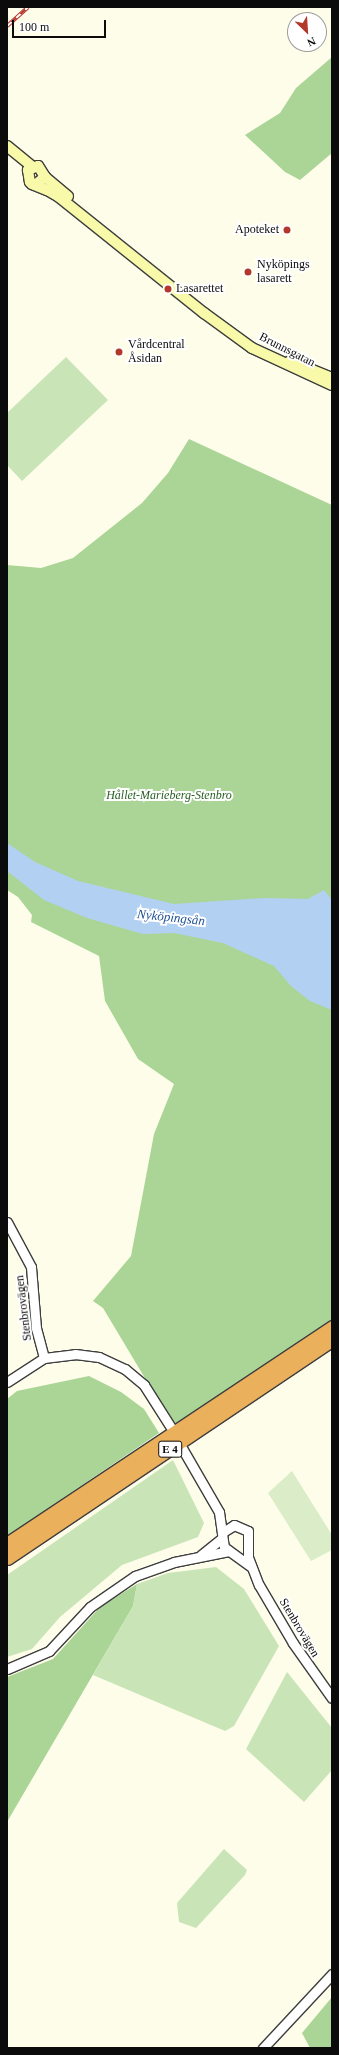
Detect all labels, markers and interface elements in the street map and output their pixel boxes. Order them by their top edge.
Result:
scale bar [14,12,108,38]
north arrow [287,12,327,52]
text: 100 m [19,20,49,34]
text: N [306,35,318,49]
place label: Apoteket [235,223,279,237]
marker: Apoteket [282,225,292,235]
place label: Nyköpings lasarett [257,258,310,286]
marker: Nyköpings lasarett [242,266,254,278]
place label: Lasarettet [176,282,223,296]
marker: Lasarettet [163,284,173,294]
street label: Brunnsgatan [257,330,317,370]
place label: Vårdcentral Åsidan [128,338,185,366]
marker: Vårdcentral Åsidan [113,346,125,358]
park label: Hållet-Marieberg-Stenbro [106,789,232,803]
water label: Nyköpingsån [136,907,206,929]
street label: Stenbrovägen [13,1274,35,1342]
road number: E 4 [158,1440,182,1458]
street label: Stenbrovägen [276,1596,322,1660]

